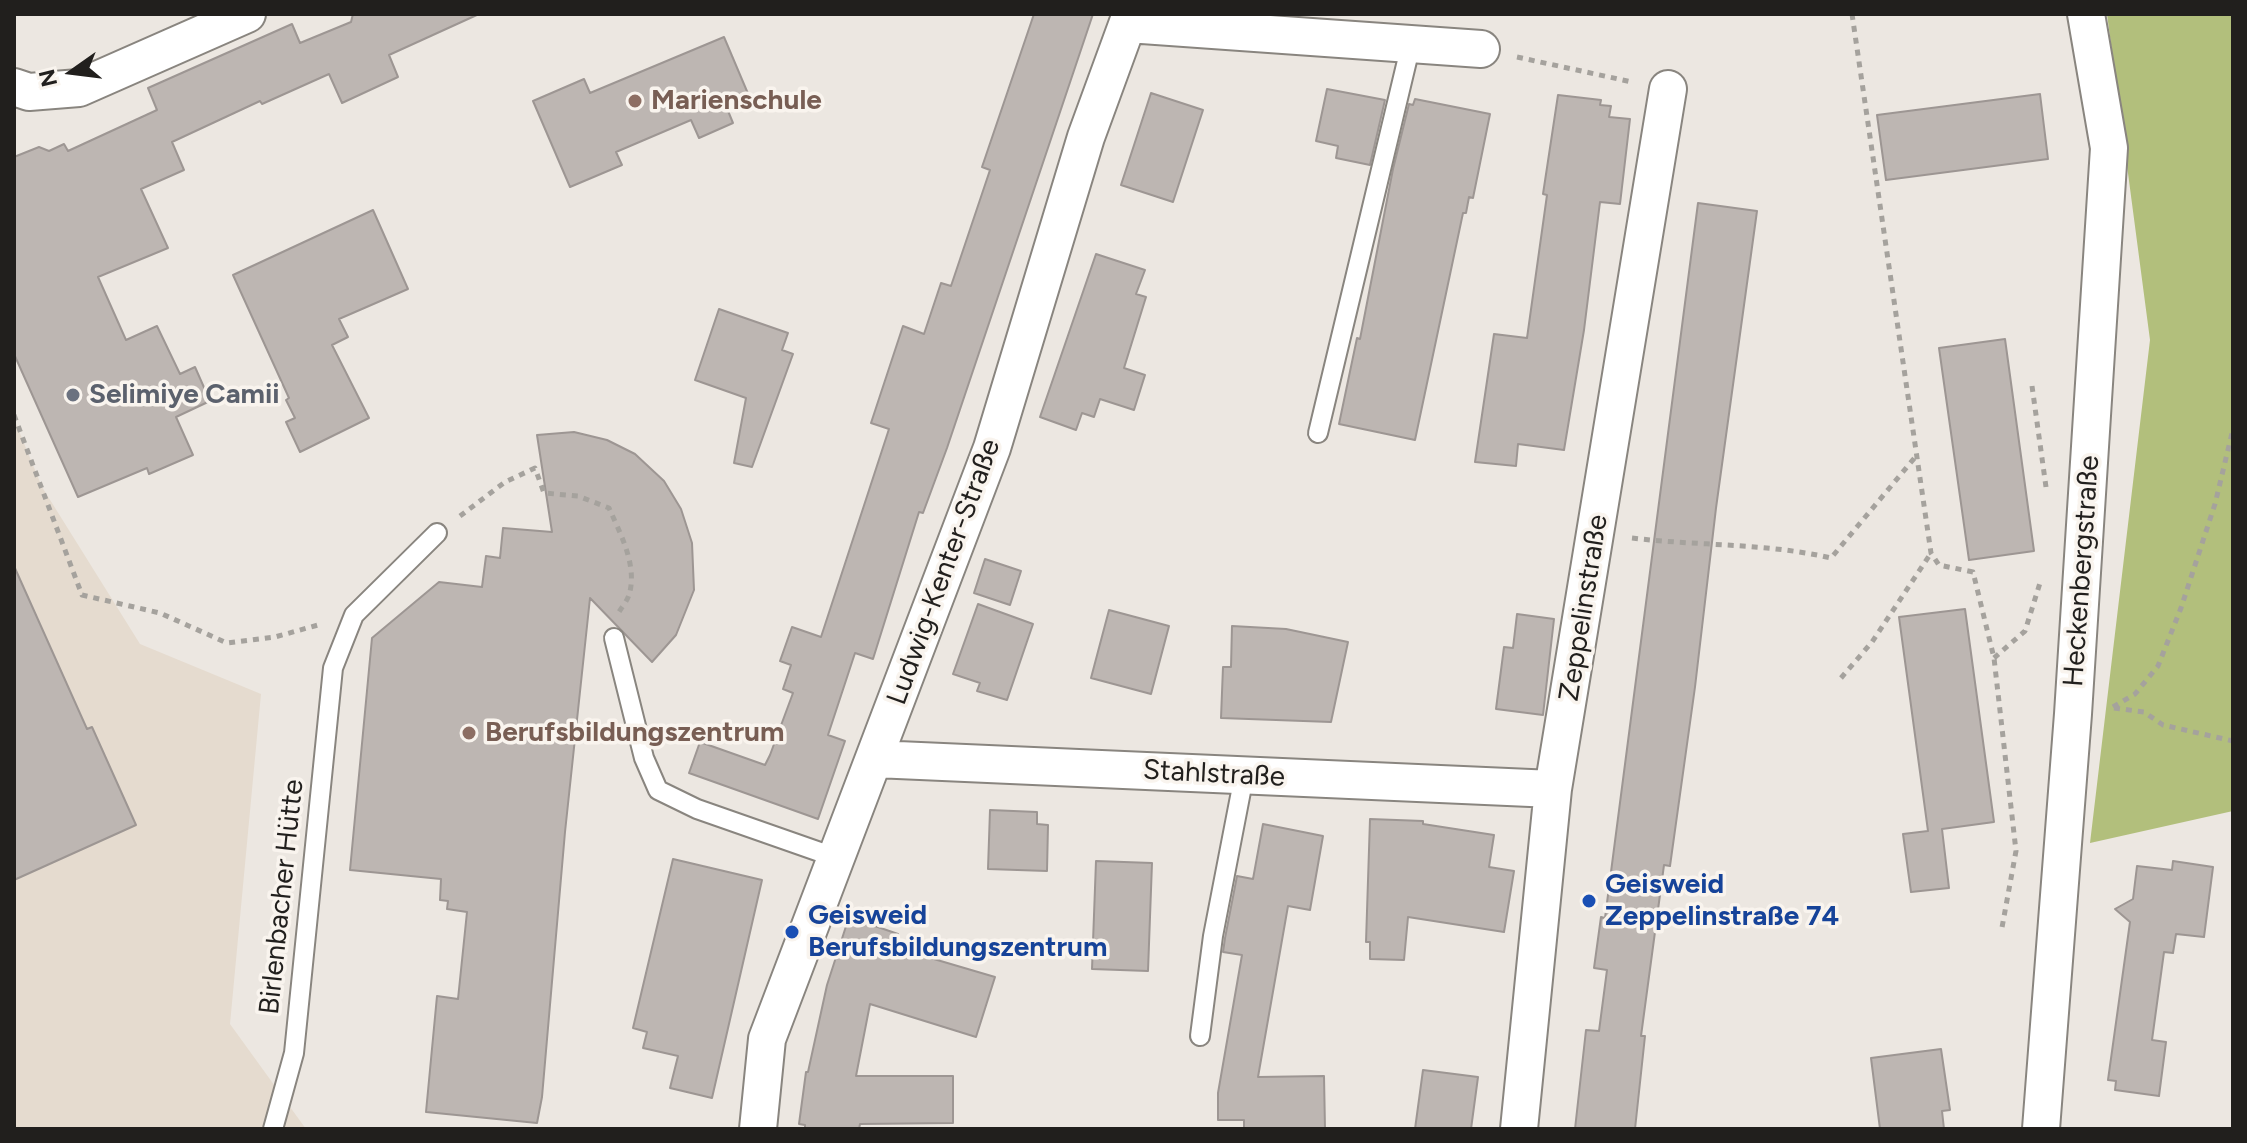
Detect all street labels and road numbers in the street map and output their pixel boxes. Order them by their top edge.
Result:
street label: Ludwig-Kenter-Straße [880,434,1008,710]
street label: Heckenbergstraße [2057,454,2107,688]
street label: Zeppelinstraße [1553,512,1615,704]
street label: Stahlstraße [1142,754,1286,794]
street label: Birlenbacher Hütte [253,778,311,1016]

